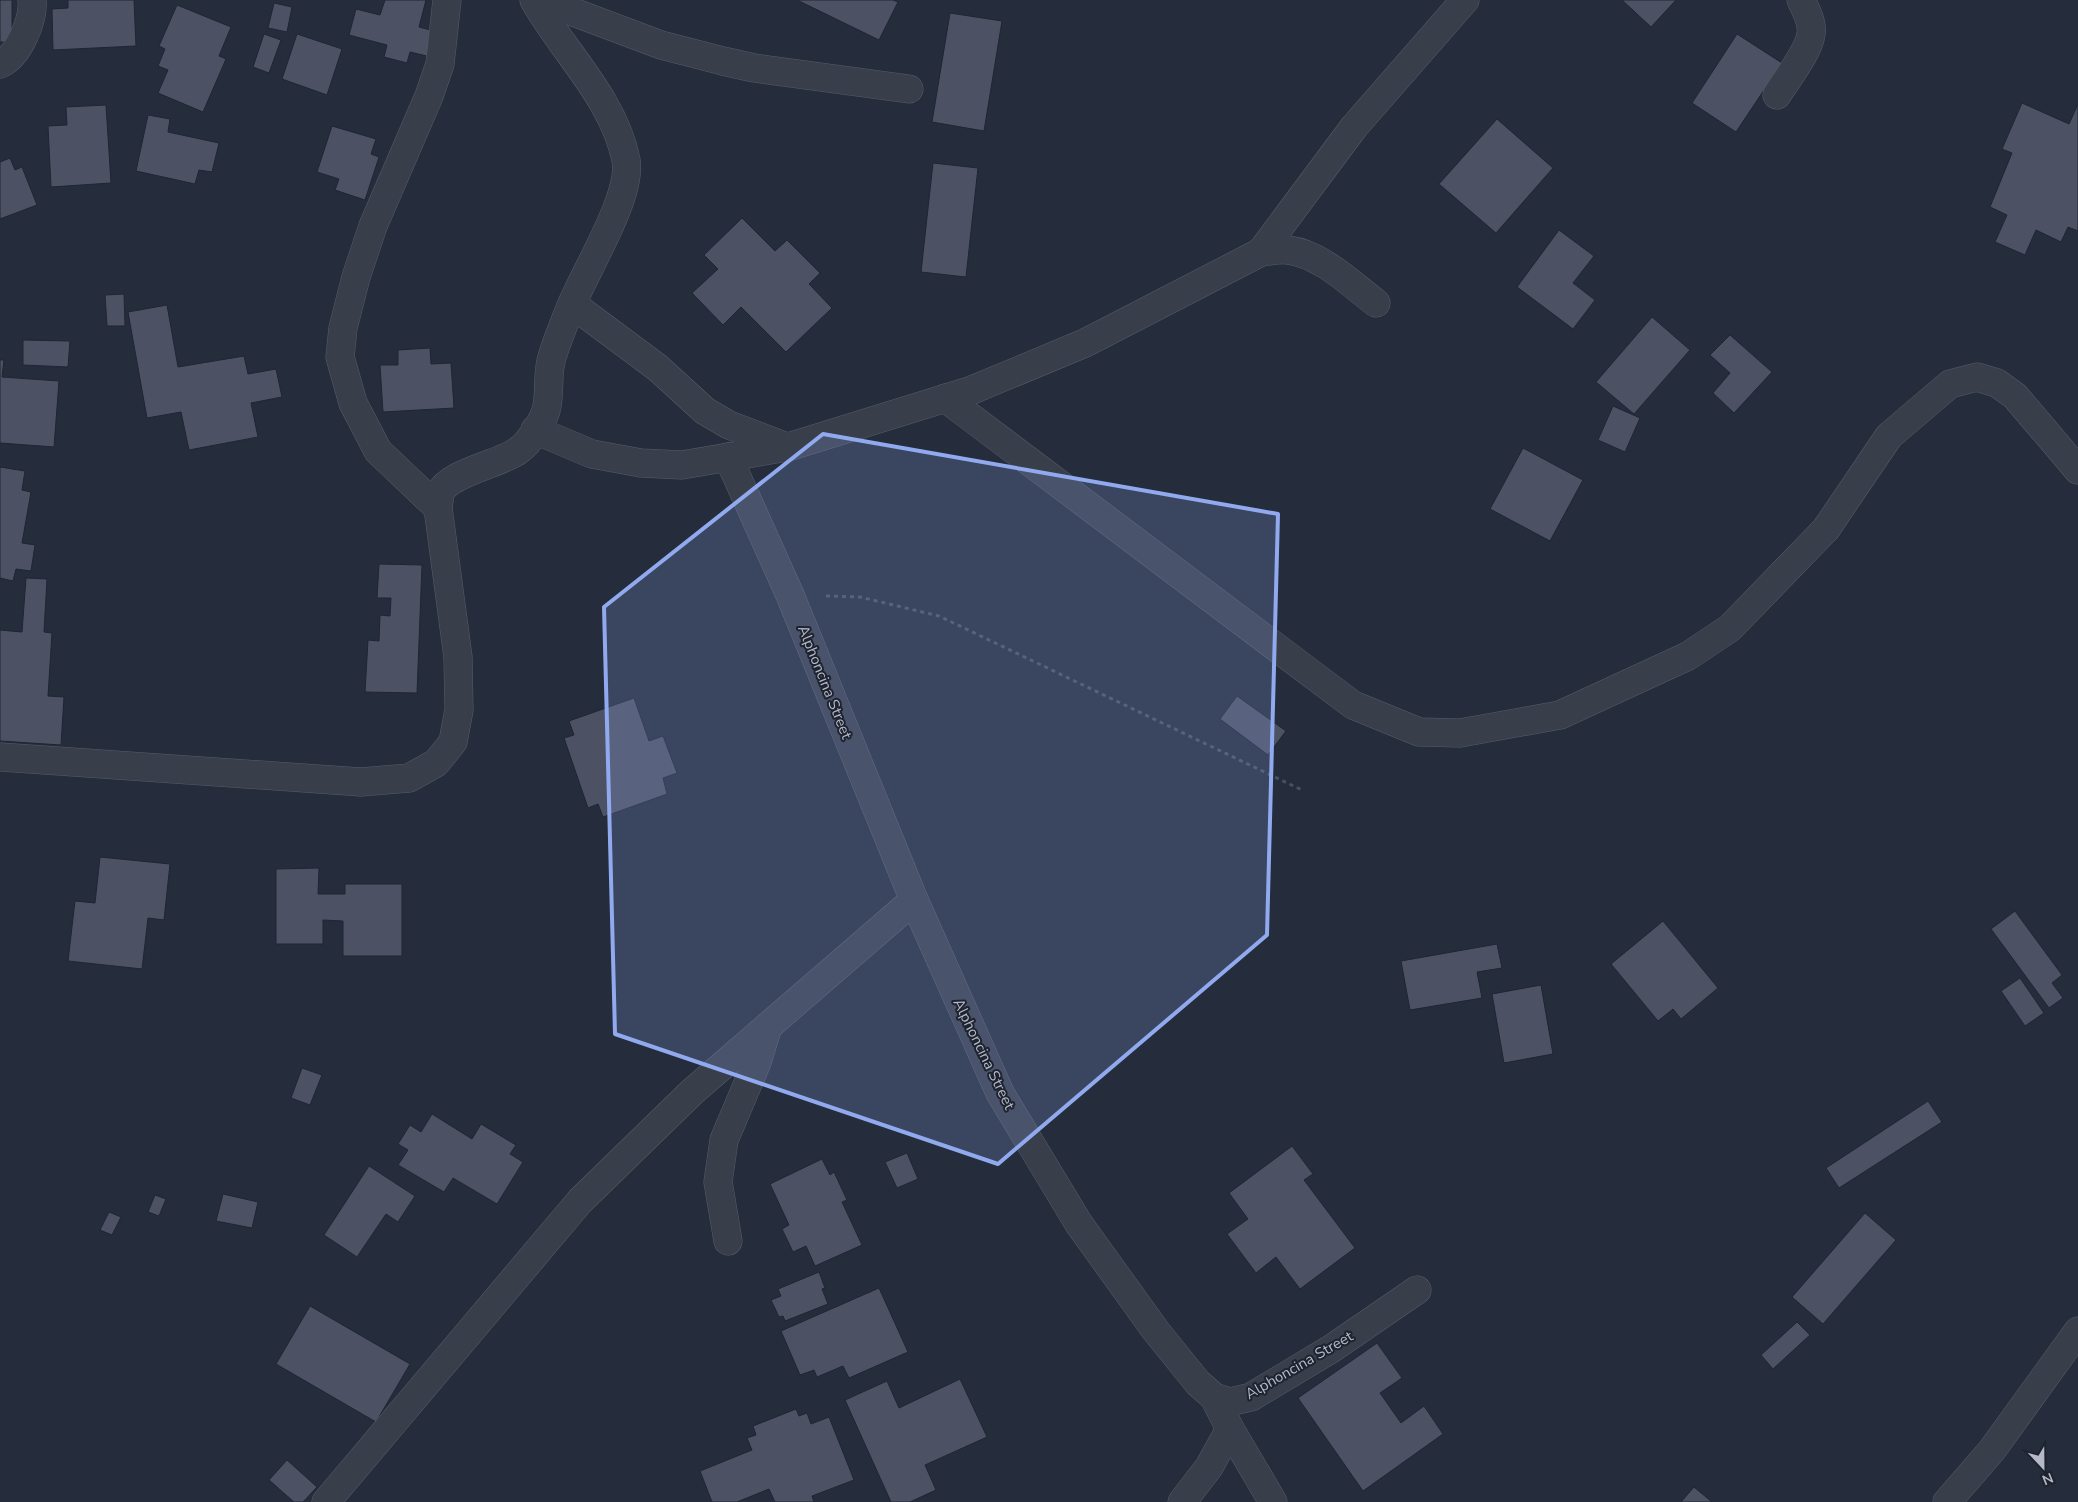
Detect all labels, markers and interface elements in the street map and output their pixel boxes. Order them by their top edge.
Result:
street label: Alphoncina Street [793,622,857,743]
street label: Alphoncina Street [948,995,1020,1114]
street label: Alphoncina Street [1242,1326,1357,1404]
north arrow [2018,1442,2068,1492]
text: N [2039,1468,2056,1489]

